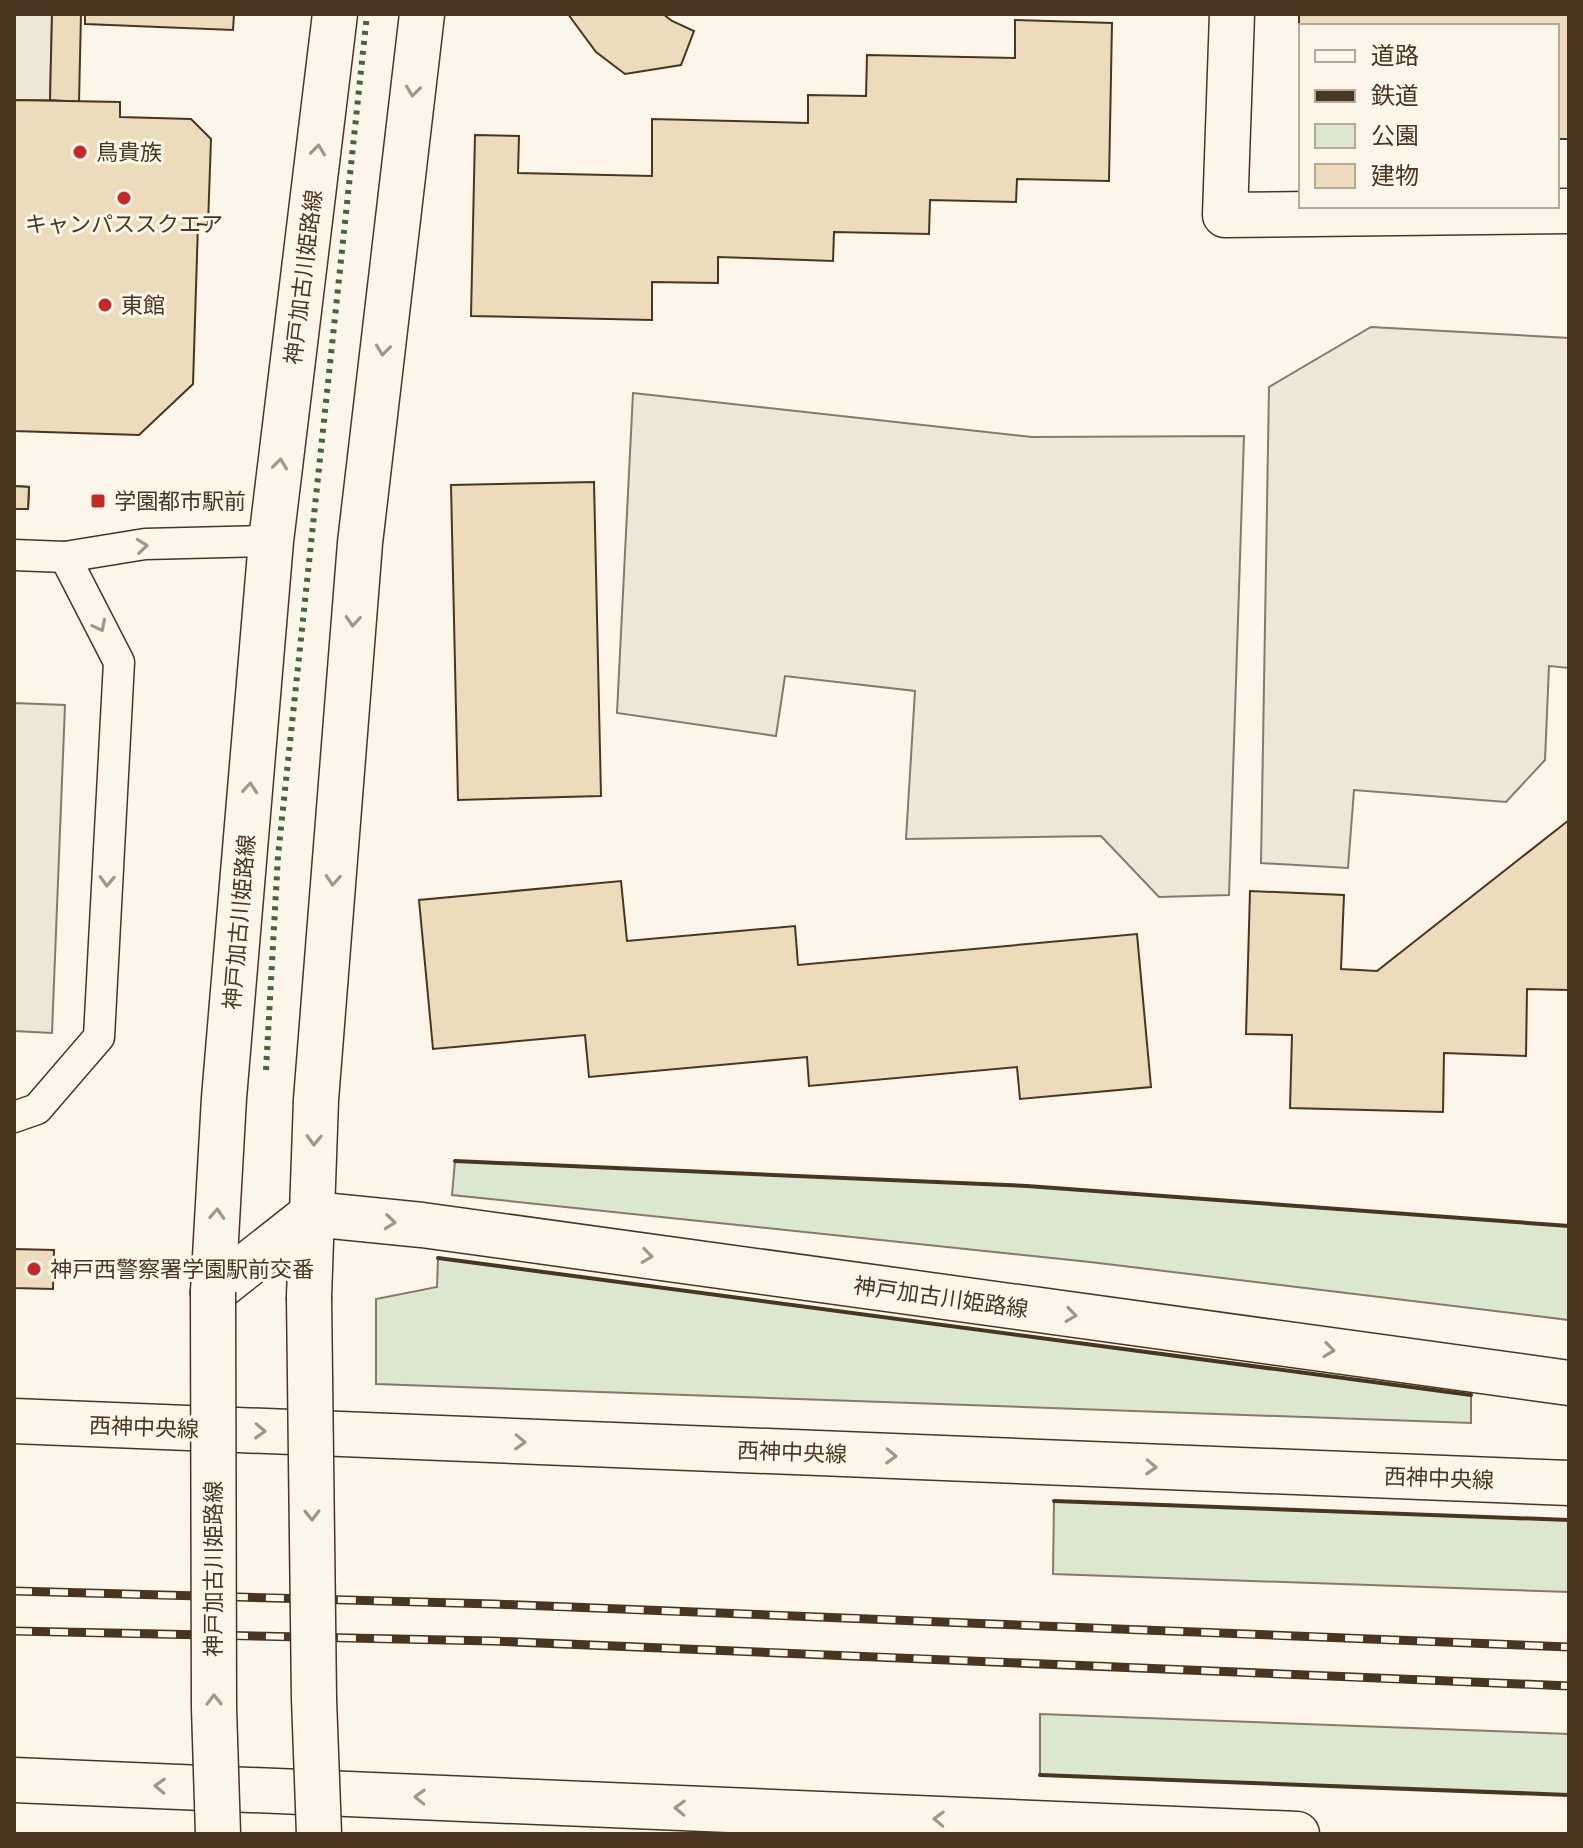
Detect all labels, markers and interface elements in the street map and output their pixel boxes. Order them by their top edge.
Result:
legend [1299,24,1559,208]
text: 道路 [1371,38,1419,71]
text: 鉄道 [1371,78,1419,111]
one-way arrow [405,85,422,98]
text: 公園 [1371,118,1419,151]
place label: 鳥貴族 [96,136,162,166]
marker: 鳥貴族 [71,143,89,161]
one-way arrow [310,143,327,156]
text: 建物 [1371,158,1419,191]
street label: 神戸加古川姫路線 [276,188,328,366]
marker: キャンパススクエア [115,189,133,207]
place label: キャンパススクエア [25,208,223,238]
place label: 東館 [121,289,165,319]
marker: 東館 [96,296,114,314]
one-way arrow [374,344,391,357]
one-way arrow [272,457,289,470]
place label: 学園都市駅前 [114,485,246,515]
marker: 学園都市駅前 [89,492,107,510]
one-way arrow [136,537,149,554]
one-way arrow [345,615,362,628]
one-way arrow [91,618,106,632]
one-way arrow [242,781,259,794]
street label: 神戸加古川姫路線 [215,833,261,1011]
one-way arrow [325,874,342,887]
one-way arrow [99,875,116,888]
one-way arrow [306,1134,323,1147]
one-way arrow [209,1207,226,1220]
one-way arrow [384,1213,397,1230]
one-way arrow [641,1247,654,1264]
place label: 神戸西警察署学園駅前交番 [50,1253,314,1283]
marker: 神戸西警察署学園駅前交番 [25,1260,43,1278]
street label: 神戸加古川姫路線 [852,1269,1030,1323]
one-way arrow [1065,1306,1078,1323]
one-way arrow [1322,1341,1336,1358]
street label: 西神中央線 [89,1409,200,1443]
one-way arrow [254,1423,267,1440]
one-way arrow [514,1433,527,1450]
street label: 西神中央線 [737,1434,848,1468]
one-way arrow [885,1448,898,1465]
one-way arrow [1145,1458,1158,1475]
street label: 西神中央線 [1384,1460,1495,1494]
street label: 神戸加古川姫路線 [197,1481,227,1657]
one-way arrow [303,1509,321,1522]
one-way arrow [205,1693,222,1706]
one-way arrow [153,1778,166,1795]
one-way arrow [413,1788,426,1805]
one-way arrow [673,1799,686,1816]
one-way arrow [932,1810,945,1827]

